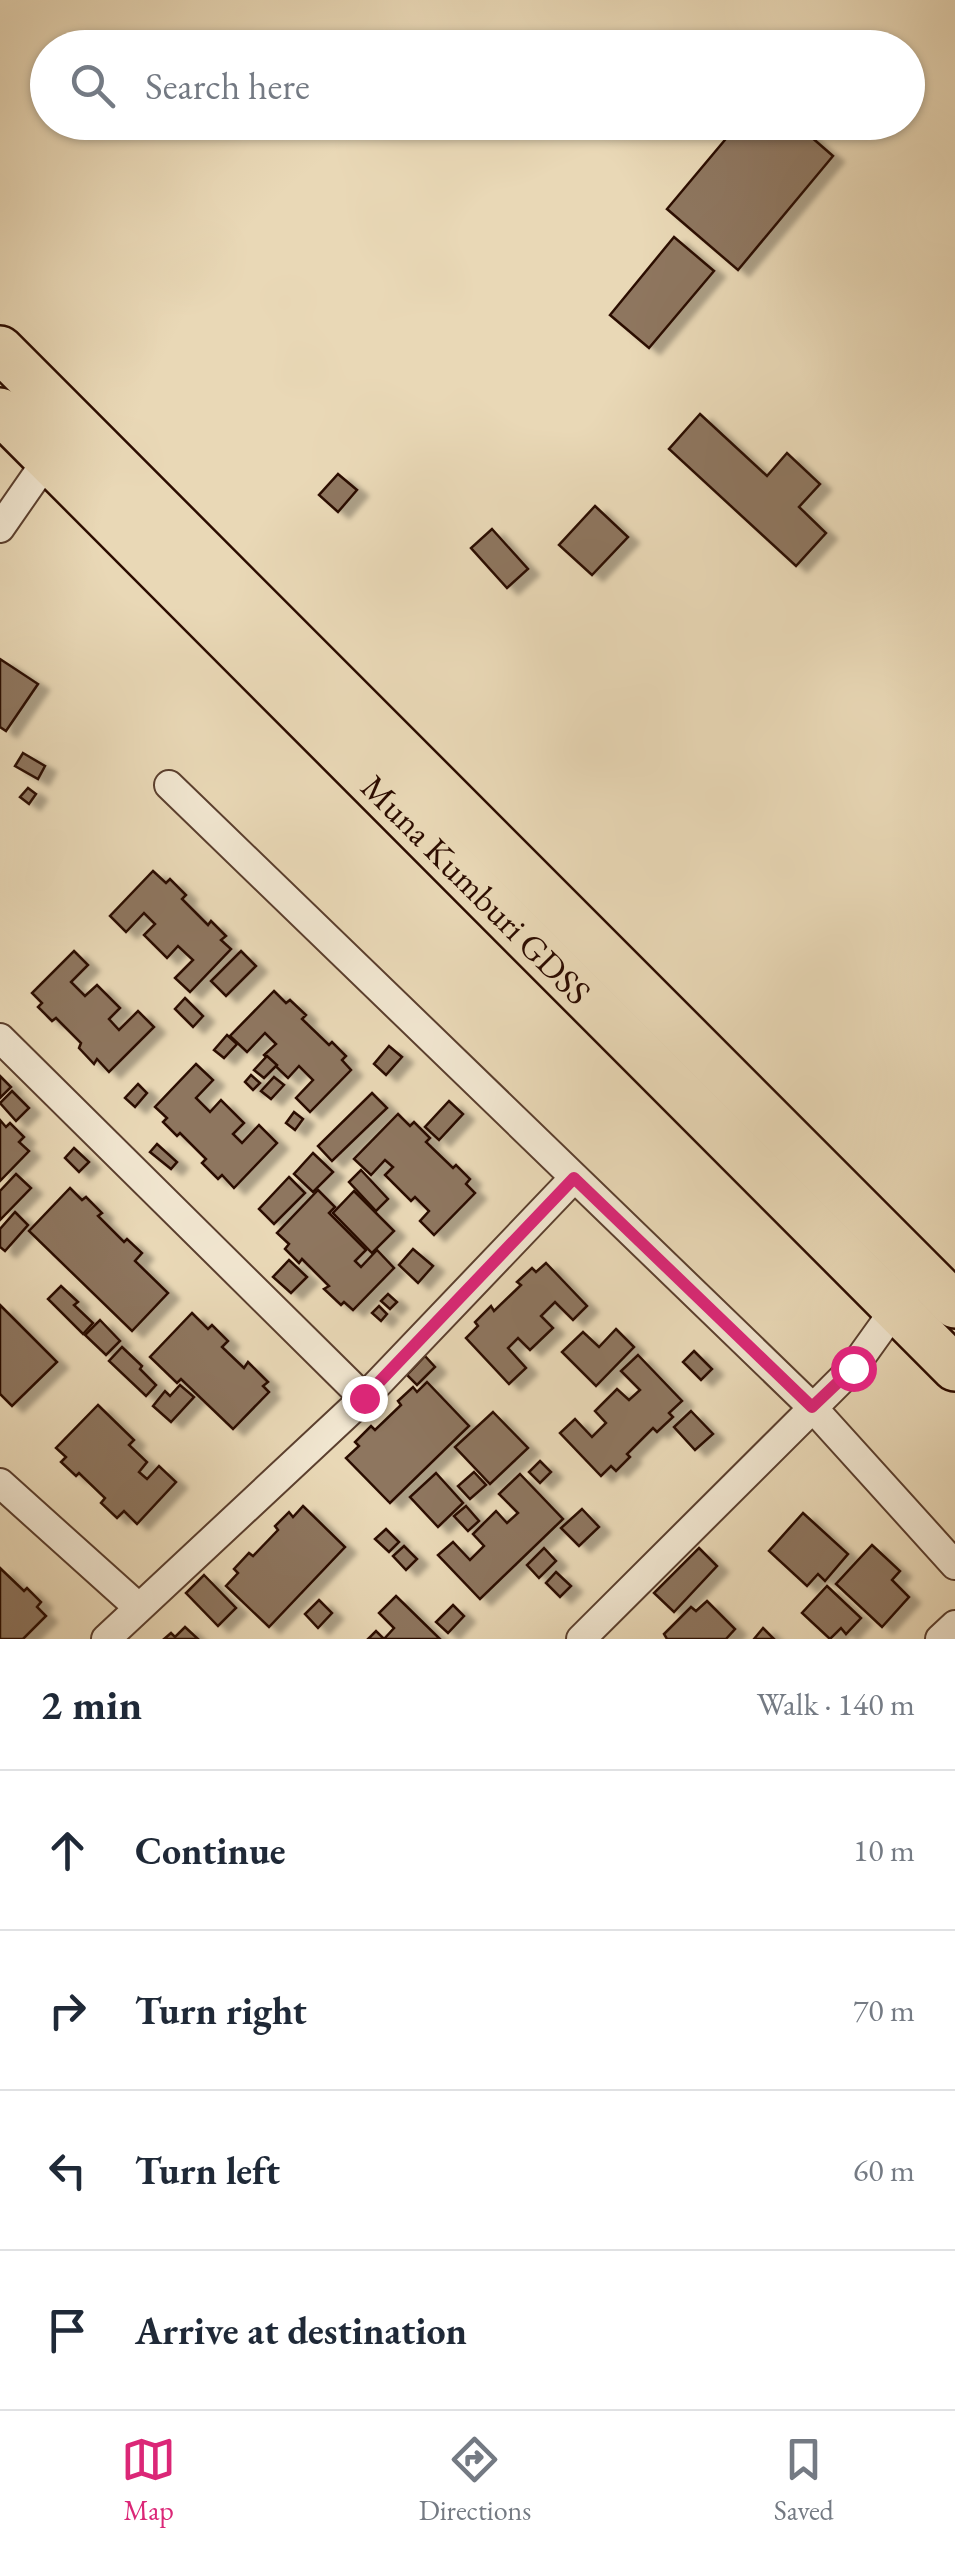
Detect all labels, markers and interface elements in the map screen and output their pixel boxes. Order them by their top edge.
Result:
search box [30,30,925,140]
icon: search [65,58,120,113]
text: Search here [145,61,310,110]
street label: Muna Kumburi GDSS [352,764,601,1013]
route start [831,1346,877,1392]
route end [342,1376,388,1422]
text: 2 min [40,1677,142,1732]
text: Walk · 140 m [757,1683,915,1725]
icon: ahead [40,1823,95,1878]
text: Continue [135,1826,286,1875]
text: 10 m [853,1829,915,1871]
icon: right [40,1983,95,2038]
text: Turn right [135,1986,307,2035]
text: 70 m [853,1989,915,2031]
icon: left [40,2143,95,2198]
text: Turn left [135,2146,280,2195]
text: 60 m [853,2149,915,2191]
icon: arrive [40,2303,95,2358]
text: Arrive at destination [135,2306,467,2355]
tab: Map [121,2432,176,2528]
tab: Directions [419,2432,531,2528]
tab: Saved [774,2432,834,2528]

